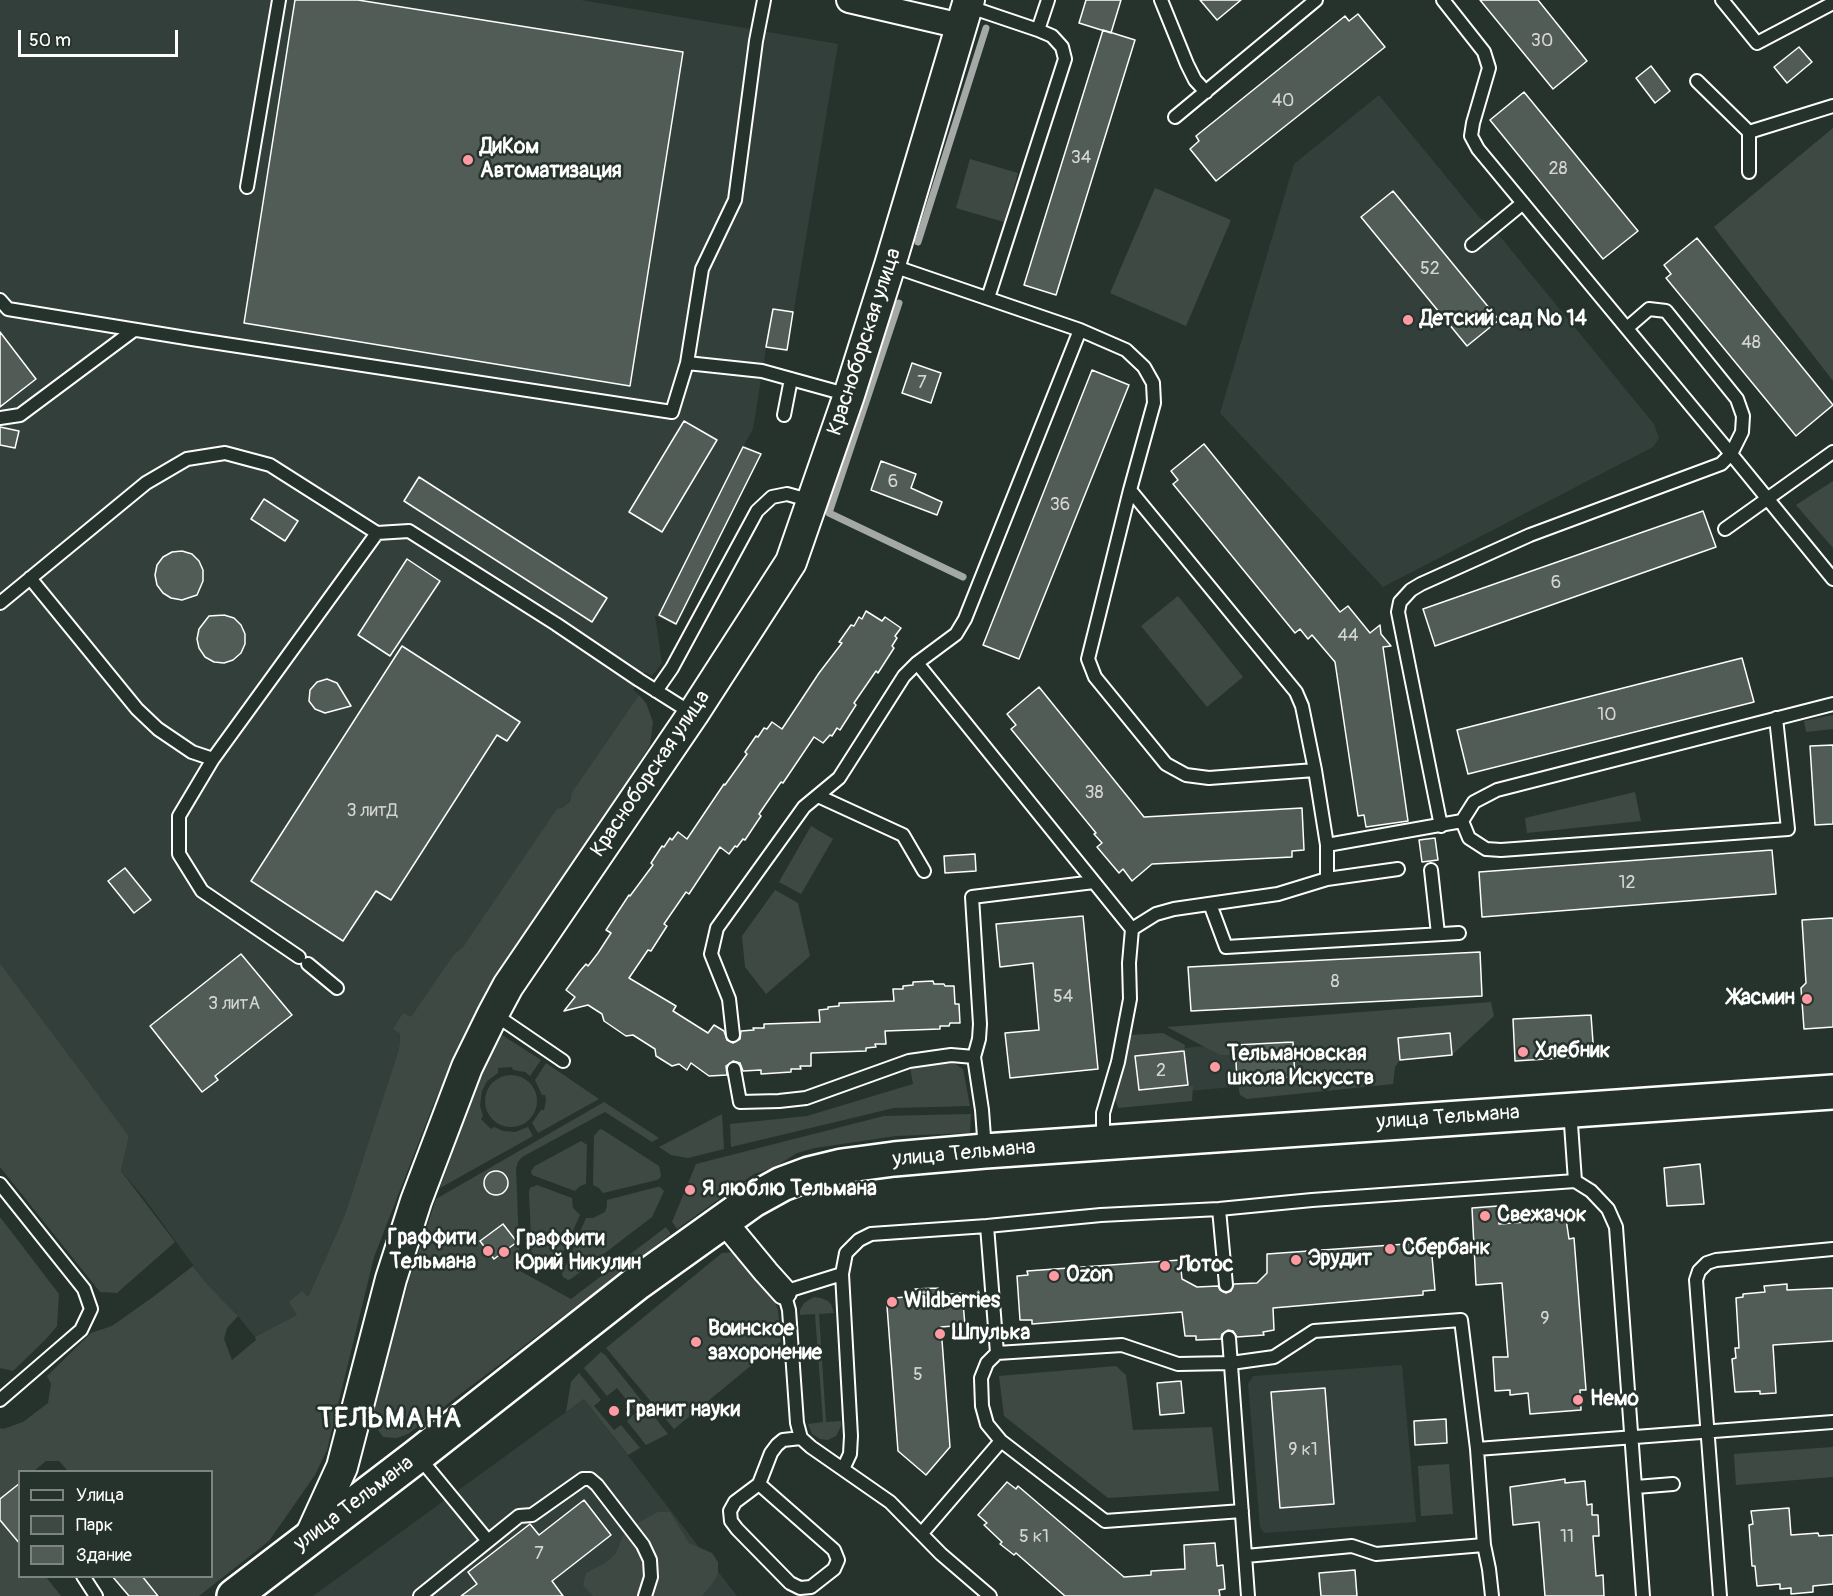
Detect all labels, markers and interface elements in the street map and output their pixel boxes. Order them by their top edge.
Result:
scale bar [21,18,182,56]
text: 50 m [29,29,71,52]
house number: 30 [1531,30,1553,52]
house number: 40 [1272,90,1294,112]
place label: ДиКом Автоматизация [480,135,621,185]
house number: 34 [1071,147,1091,169]
marker: ДиКом Автоматизация [461,153,475,167]
house number: 28 [1548,158,1568,180]
street label: Красноборская улица [823,245,907,439]
house number: 52 [1420,258,1440,280]
place label: Детский сад № 14 [1420,307,1587,333]
marker: Детский сад № 14 [1401,313,1415,327]
house number: 48 [1741,332,1761,354]
house number: 7 [917,372,927,394]
house number: 6 [888,471,898,493]
house number: 36 [1050,494,1070,516]
house number: 6 [1551,572,1561,594]
house number: 44 [1338,625,1358,647]
street label: Красноборская улица [586,686,716,862]
house number: 10 [1597,704,1617,726]
house number: 38 [1084,782,1104,804]
house number: 3 литД [346,800,398,822]
house number: 12 [1618,872,1636,894]
house number: 8 [1330,971,1340,993]
house number: 54 [1053,986,1073,1008]
place label: Жасмин [1728,986,1795,1012]
marker: Жасмин [1800,992,1814,1006]
house number: 3 литА [208,993,260,1015]
place label: Хлебник [1535,1039,1610,1065]
place label: Тельмановская школа Искусств [1227,1042,1374,1092]
marker: Хлебник [1516,1045,1530,1059]
house number: 2 [1156,1060,1166,1082]
marker: Тельмановская школа Искусств [1208,1060,1222,1074]
street label: улица Тельмана [1376,1100,1520,1136]
street label: улица Тельмана [891,1135,1037,1173]
place label: Я люблю Тельмана [702,1177,877,1203]
marker: Я люблю Тельмана [683,1183,697,1197]
place label: Свежачок [1497,1203,1587,1229]
marker: Свежачок [1478,1209,1492,1223]
place label: Граффити Тельмана [387,1226,476,1276]
place label: Граффити Юрий Никулин [516,1227,641,1277]
place label: Сбербанк [1402,1236,1490,1262]
marker: Сбербанк [1383,1242,1397,1256]
marker: Граффити Тельмана [481,1244,495,1258]
marker: Граффити Юрий Никулин [497,1245,511,1259]
place label: Эрудит [1308,1247,1372,1273]
place label: Лотос [1177,1253,1233,1279]
marker: Эрудит [1289,1253,1303,1267]
marker: Лотос [1158,1259,1172,1273]
place label: Ozon [1066,1263,1113,1289]
marker: Ozon [1047,1269,1061,1283]
place label: Wildberries [904,1289,1000,1315]
marker: Wildberries [885,1295,899,1309]
house number: 9 [1540,1308,1550,1330]
place label: Воинское захоронение [708,1317,822,1367]
place label: Шпулька [952,1321,1030,1347]
marker: Шпулька [933,1327,947,1341]
marker: Воинское захоронение [689,1335,703,1349]
house number: 5 [913,1364,923,1386]
place label: Немо [1590,1387,1639,1413]
marker: Немо [1571,1393,1585,1407]
place label: Гранит науки [626,1398,740,1424]
district label: ТЕЛЬМАНА [317,1404,463,1436]
marker: Гранит науки [607,1404,621,1418]
house number: 9 к1 [1288,1439,1318,1461]
street label: улица Тельмана [289,1451,419,1557]
legend [18,1470,213,1578]
text: Улица [76,1484,124,1507]
text: Парк [76,1514,113,1537]
house number: 5 к1 [1019,1526,1049,1548]
house number: 11 [1560,1526,1574,1548]
house number: 7 [534,1543,544,1565]
text: Здание [76,1544,132,1567]

